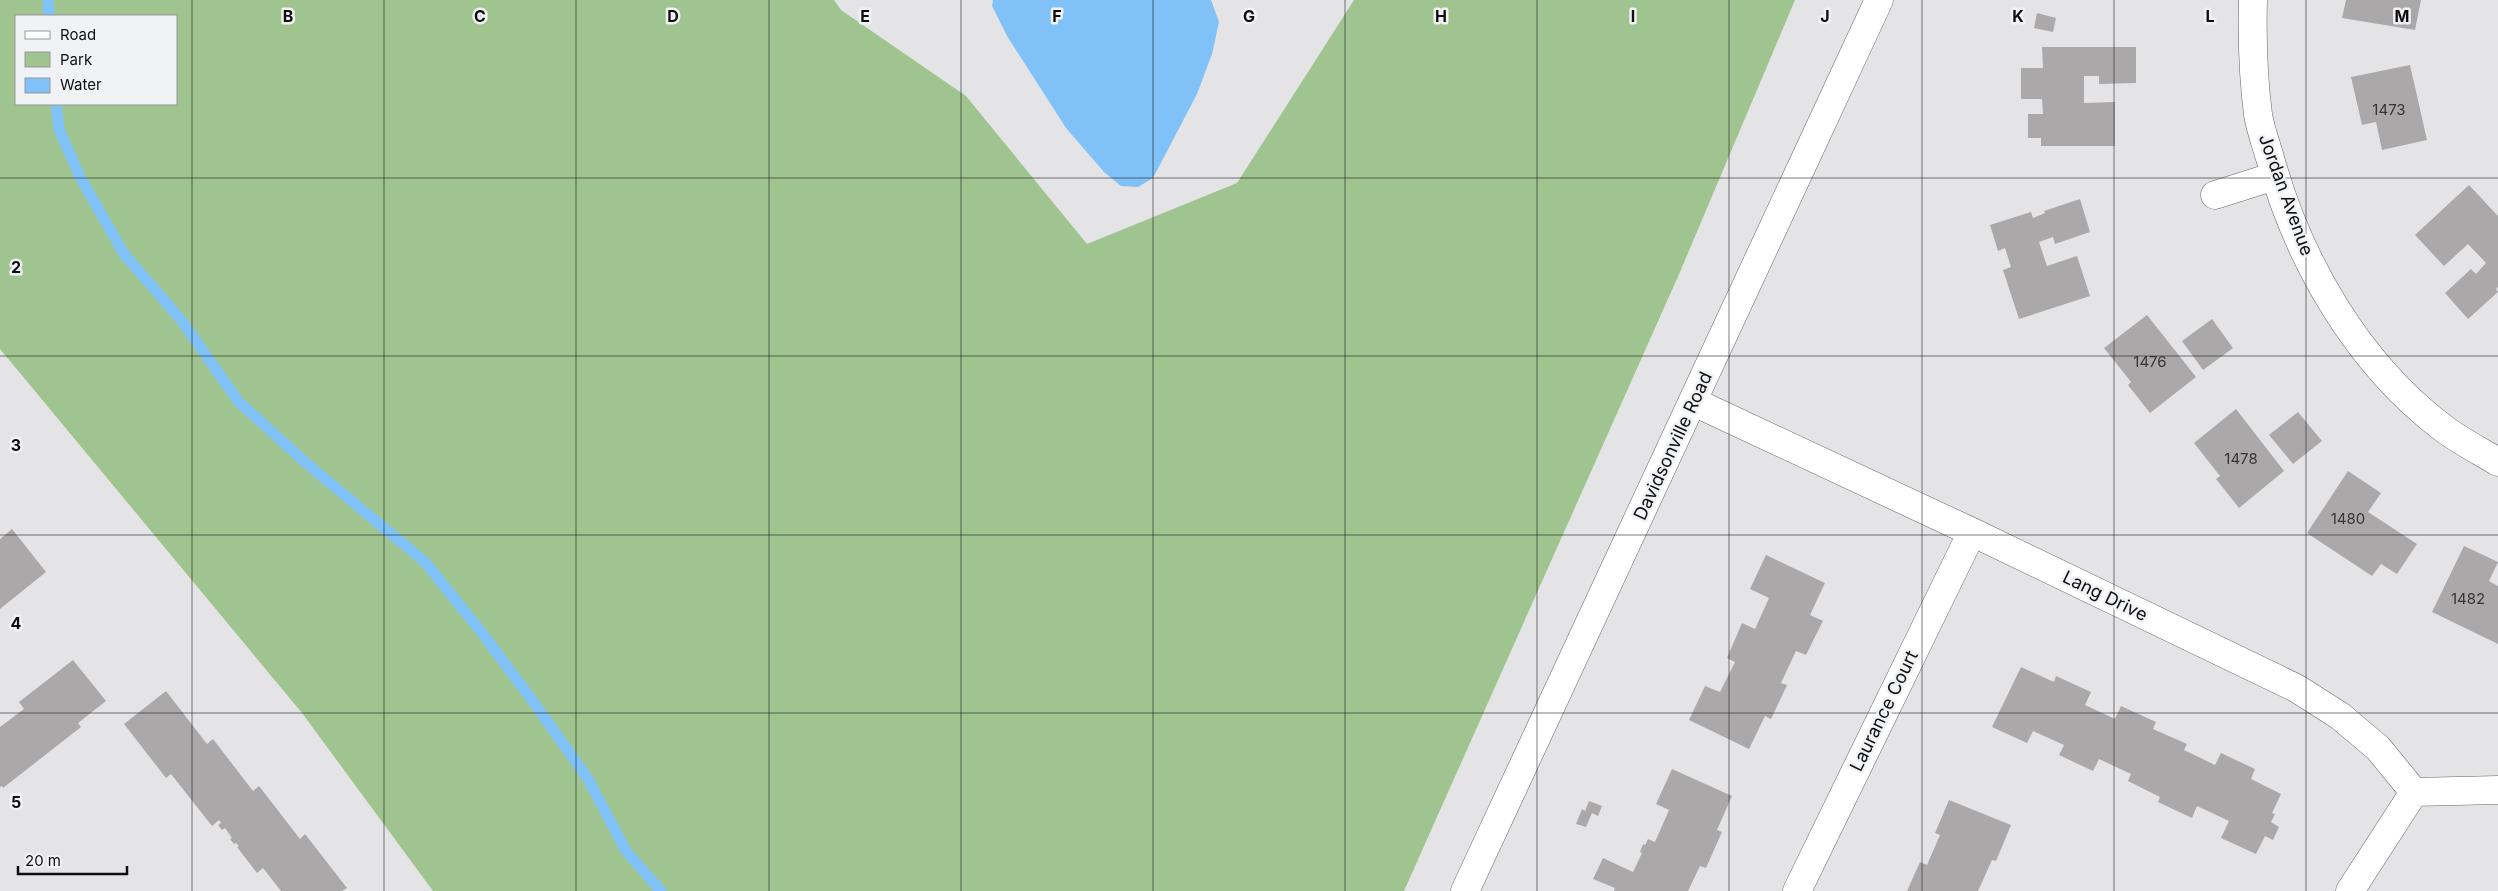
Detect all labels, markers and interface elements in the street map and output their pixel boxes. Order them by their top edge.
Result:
text: B [283,6,293,26]
text: C [474,6,486,26]
text: D [667,6,679,26]
text: E [860,6,870,26]
text: F [1052,6,1062,26]
text: G [1243,6,1255,26]
text: H [1435,6,1447,26]
text: I [1631,6,1635,26]
text: J [1820,6,1830,26]
text: K [2012,6,2024,26]
text: L [2205,6,2215,26]
text: M [2395,6,2409,26]
legend [15,15,178,105]
text: Road [60,25,96,44]
text: Park [60,50,93,69]
text: Water [60,75,102,94]
house number: 1473 [2372,100,2406,119]
street label: Jordan Avenue [2255,131,2318,258]
text: 2 [11,257,21,277]
house number: 1476 [2133,352,2167,371]
street label: Davidsonville Road [1629,368,1716,523]
text: 3 [11,435,21,455]
house number: 1478 [2224,449,2258,468]
house number: 1480 [2331,509,2365,528]
street label: Lang Drive [2059,566,2151,625]
house number: 1482 [2451,589,2485,608]
text: 4 [11,613,22,633]
street label: Laurance Court [1845,647,1922,775]
text: 5 [11,792,21,812]
scale bar [18,844,126,876]
text: 20 m [25,851,61,870]

